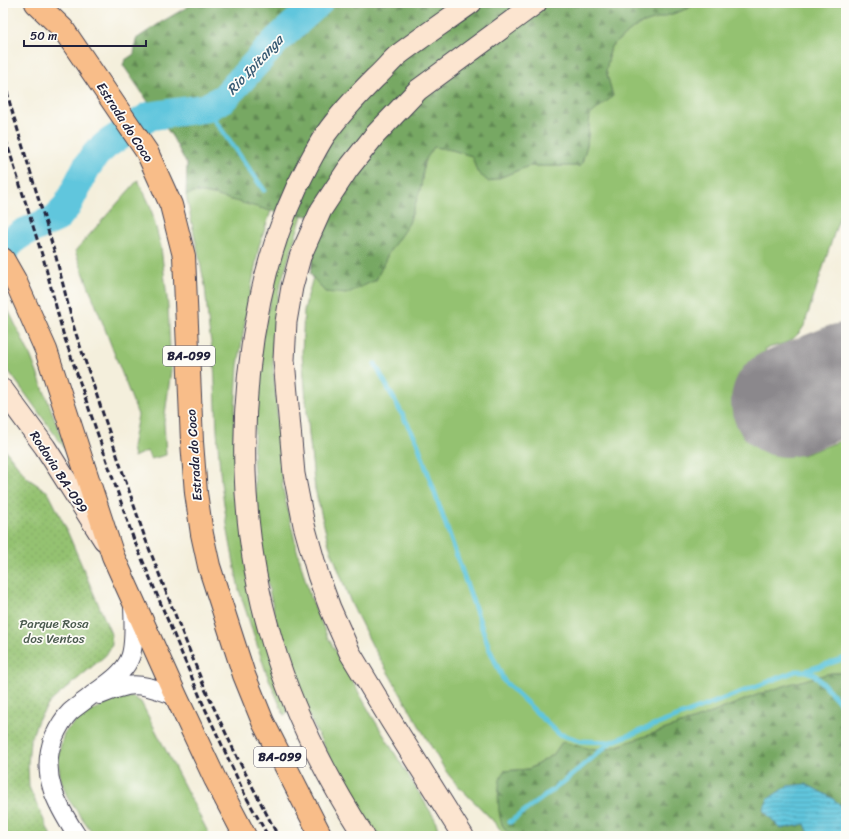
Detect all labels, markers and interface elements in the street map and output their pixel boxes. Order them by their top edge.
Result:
scale bar [24,22,146,48]
text: 50 m [30,25,57,47]
water label: Rio Ipitanga [220,28,291,101]
street label: Estrada do Coco [90,77,160,167]
road number: BA-099 [163,346,215,366]
street label: Estrada do Coco [179,408,209,502]
street label: Rodovia BA-099 [24,426,94,518]
park label: Parque Rosa dos Ventos [19,612,89,650]
road number: BA-099 [254,747,306,767]

